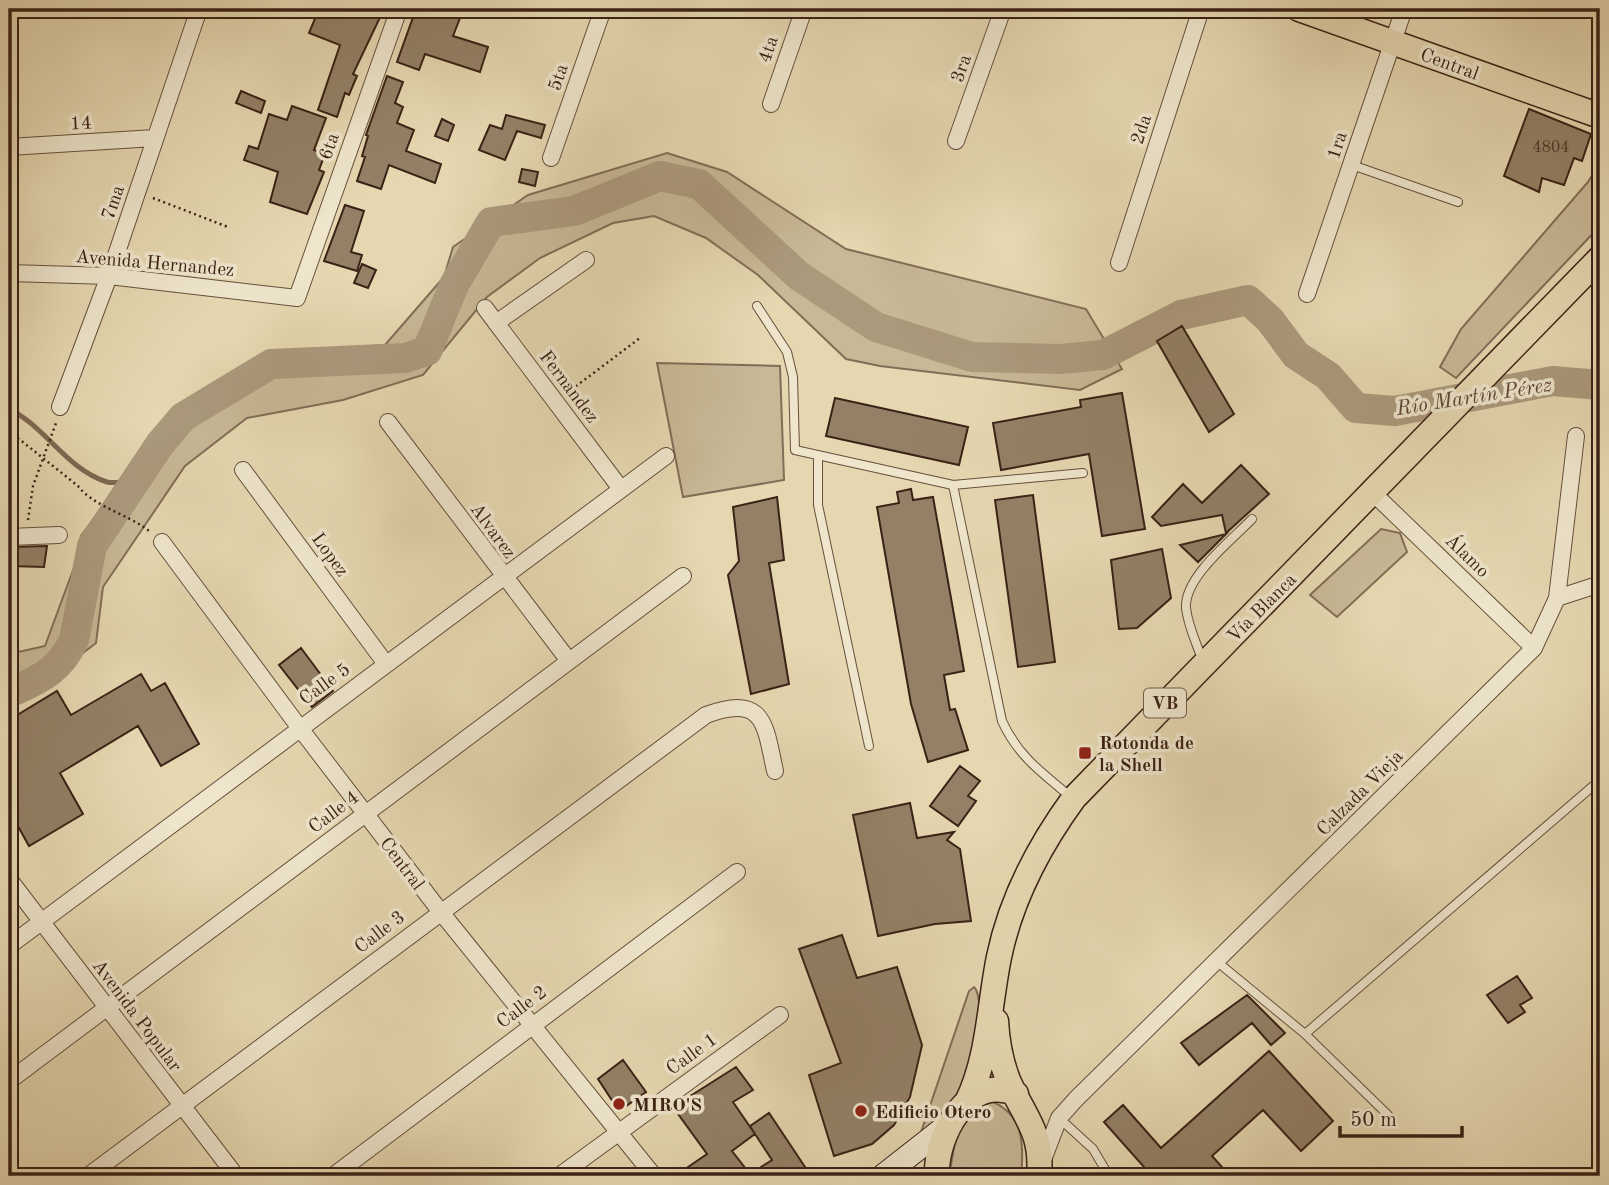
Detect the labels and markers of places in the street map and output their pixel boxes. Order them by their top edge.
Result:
place label: Rotonda de la Shell [1099,735,1194,776]
marker: Rotonda de la Shell [1077,745,1093,761]
marker: MIRO'S [611,1096,627,1112]
place label: MIRO'S [633,1097,702,1116]
marker: Edificio Otero [853,1103,869,1119]
place label: Edificio Otero [875,1104,991,1123]

